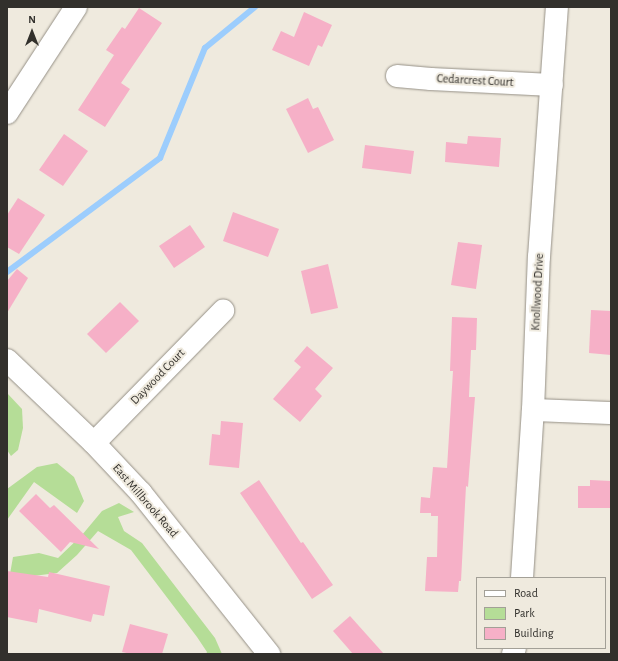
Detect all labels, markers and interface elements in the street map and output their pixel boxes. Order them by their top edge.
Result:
north arrow [12,12,52,52]
text: N [28,14,36,25]
street label: Cedarcrest Court [436,72,514,90]
street label: Knollwood Drive [529,253,547,331]
street label: Daywood Court [128,346,188,408]
street label: East Millbrook Road [109,461,181,541]
legend [476,577,606,649]
text: Road [514,587,538,599]
text: Park [514,607,535,619]
text: Building [514,627,554,639]

